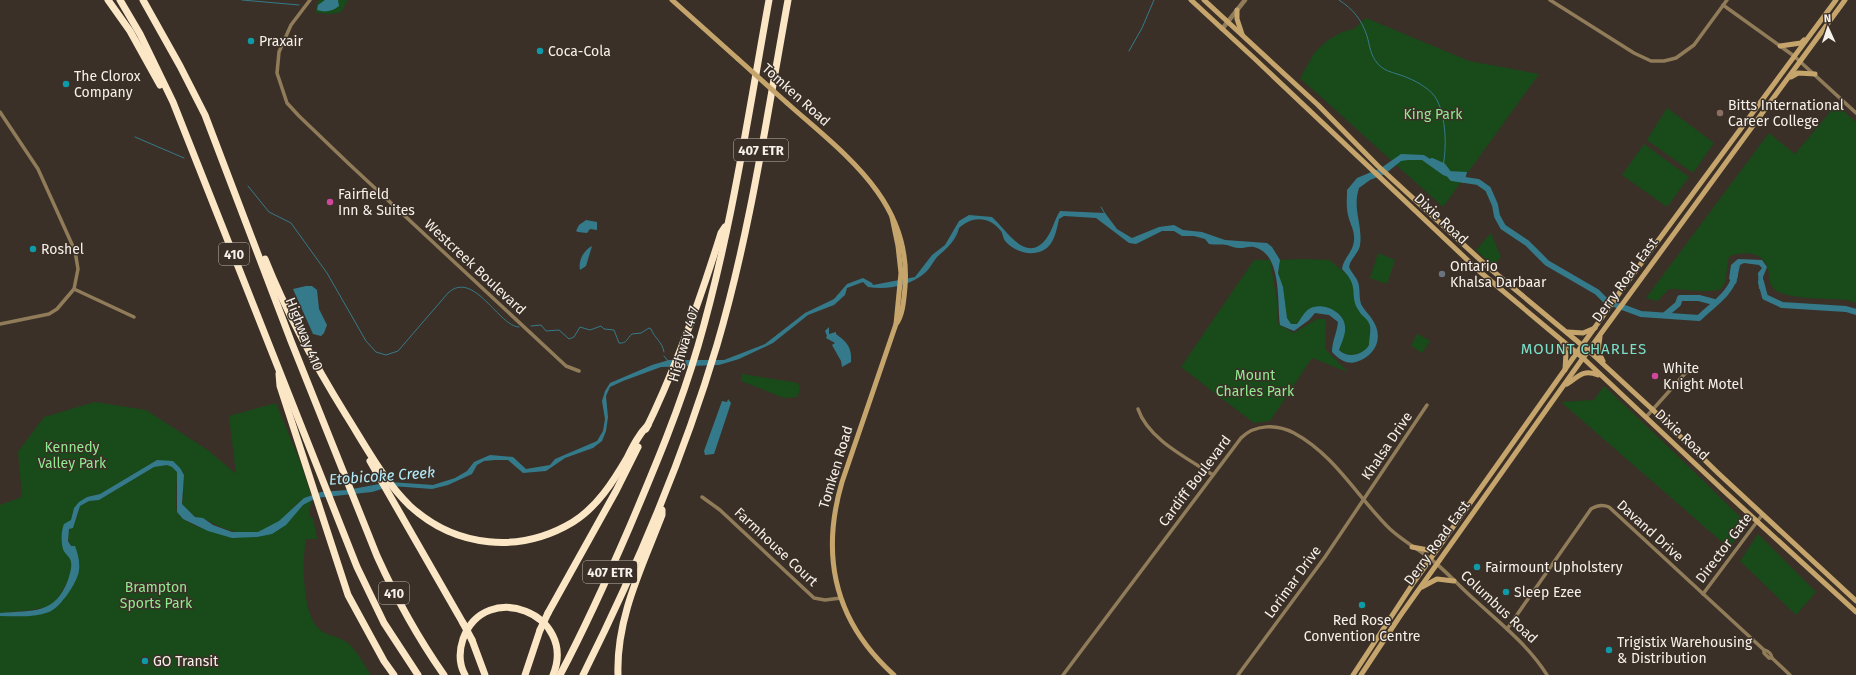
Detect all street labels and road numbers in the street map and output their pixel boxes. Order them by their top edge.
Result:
street label: Tomken Road [759,60,833,130]
road number: 407 ETR [734,139,788,161]
street label: Dixie Road [1411,190,1471,248]
street label: Westcreek Boulevard [421,216,529,318]
street label: Derry Road East [1589,234,1662,326]
road number: 410 [219,243,249,265]
street label: Highway 410 [282,295,326,373]
street label: Highway 407 [665,304,703,384]
street label: Dixie Road [1652,406,1712,464]
street label: Khalsa Drive [1358,409,1416,483]
street label: Tomken Road [815,424,857,510]
street label: Cardiff Boulevard [1155,432,1235,530]
street label: Derry Road East [1401,497,1474,589]
street label: Davand Drive [1613,497,1687,565]
street label: Farmhouse Court [731,504,822,591]
street label: Director Gate [1692,510,1756,586]
street label: Lorimar Drive [1261,542,1325,622]
road number: 407 ETR [583,561,637,583]
street label: Columbus Road [1457,567,1541,647]
road number: 410 [379,582,409,604]

